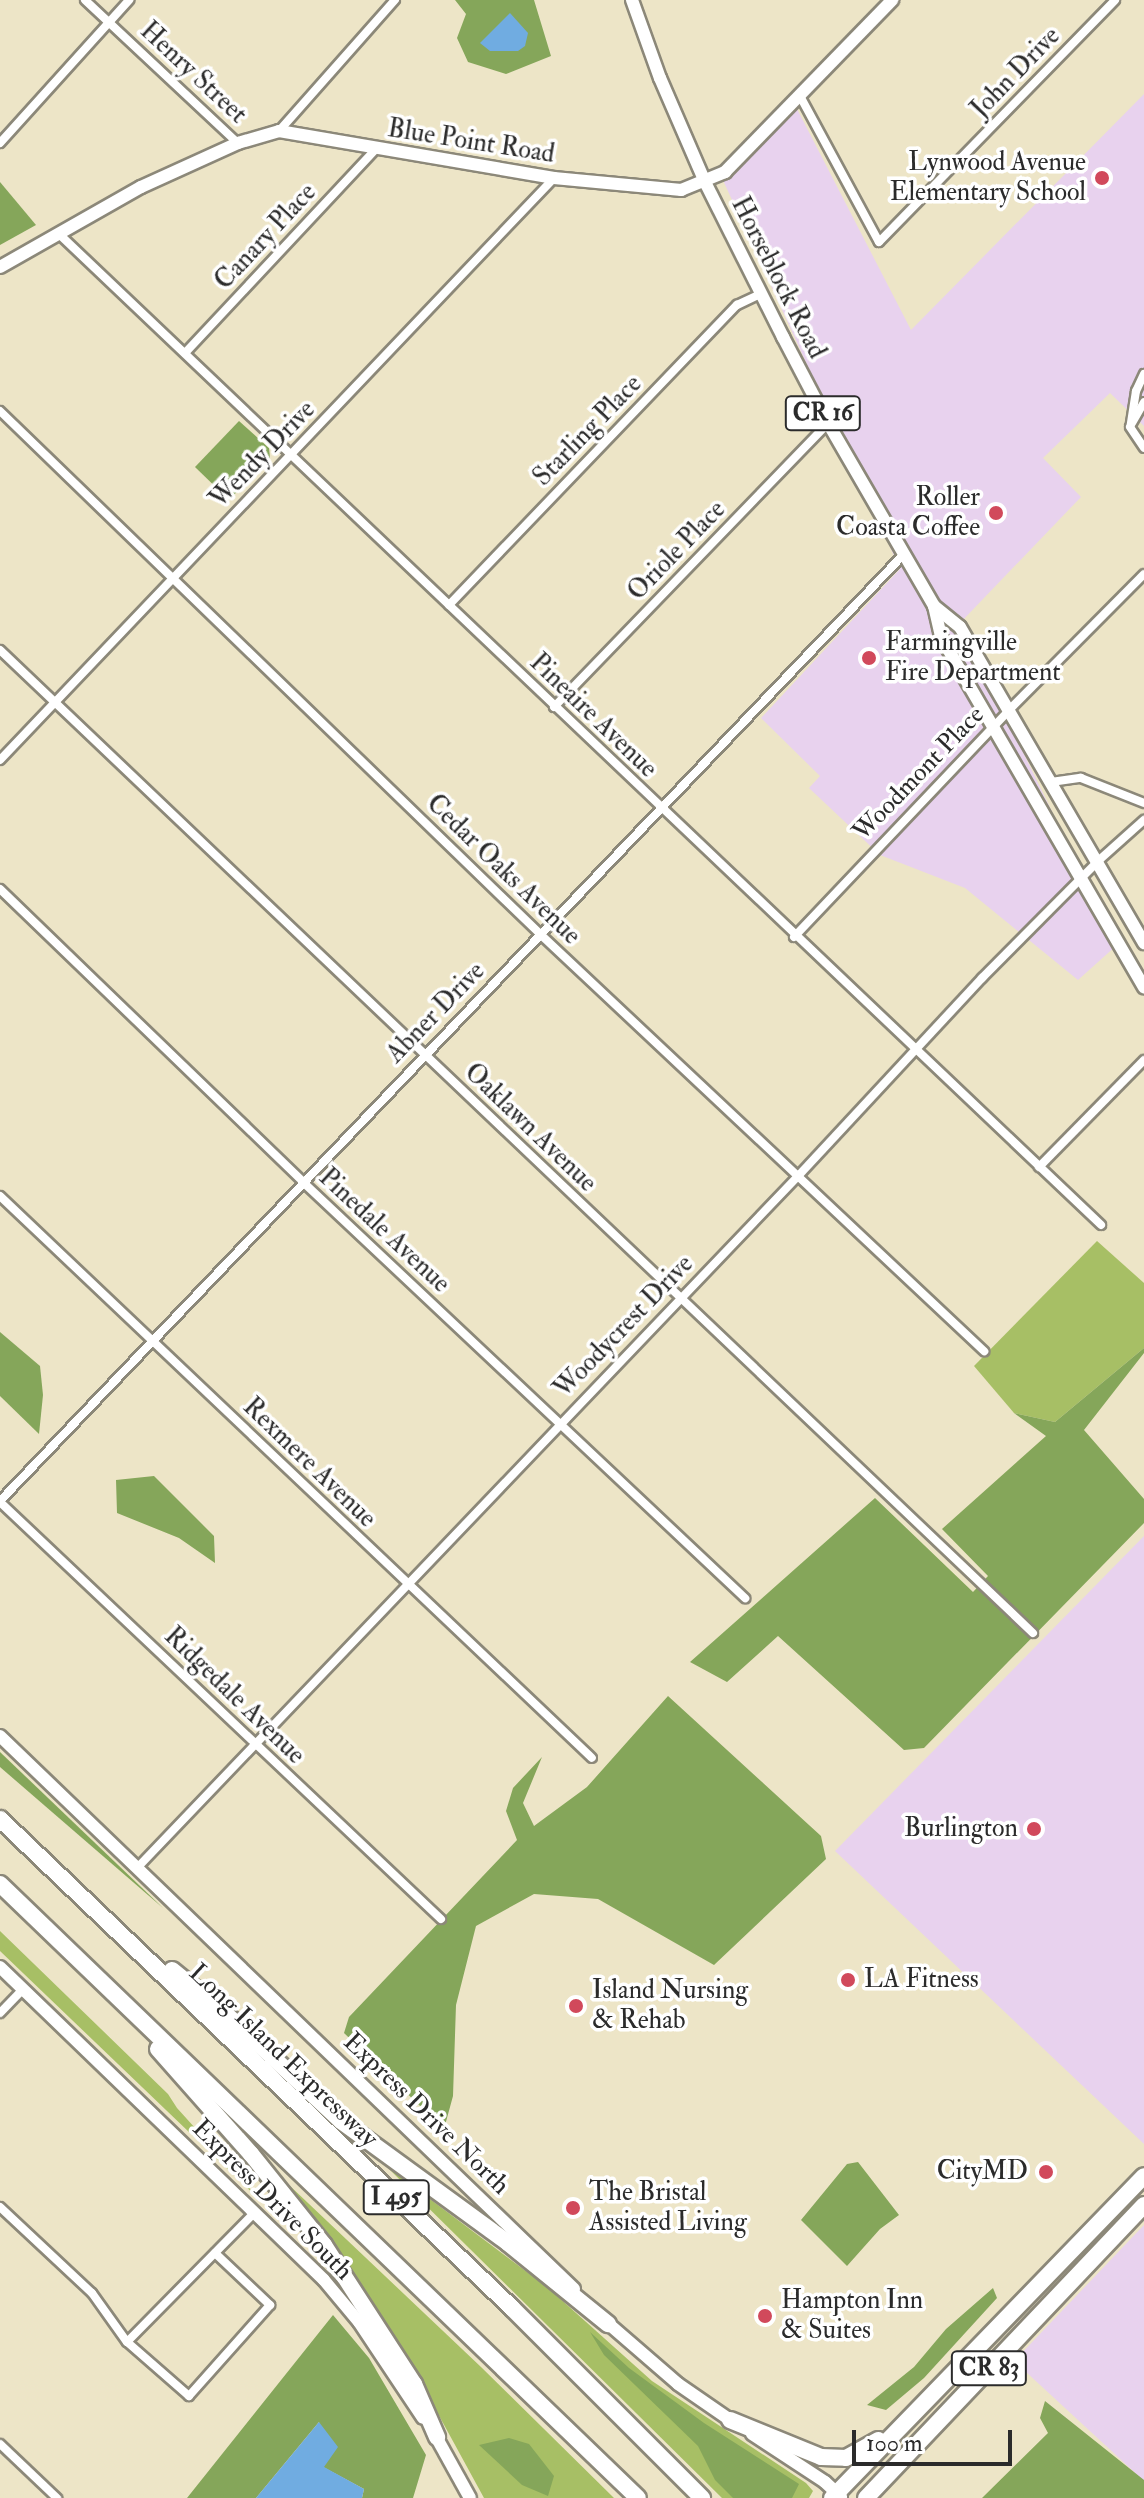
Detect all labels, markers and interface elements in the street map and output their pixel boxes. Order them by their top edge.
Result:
street label: Henry Street [133,16,253,130]
street label: John Drive [965,21,1067,125]
street label: Blue Point Road [385,113,557,171]
place label: Lynwood Avenue Elementary School [890,147,1086,208]
marker: Lynwood Avenue Elementary School [1093,169,1111,187]
street label: Canary Place [209,177,323,297]
street label: Horseblock Road [724,192,832,364]
street label: Starling Place [527,369,649,493]
road number: CR 16 [783,393,863,433]
street label: Wendy Drive [204,395,322,515]
place label: Roller Coasta Coffee [836,482,980,544]
street label: Oriole Place [622,495,732,607]
marker: Roller Coasta Coffee [987,504,1005,522]
place label: Farmingville Fire Department [885,627,1061,688]
street label: Pineaire Avenue [523,647,663,785]
marker: Farmingville Fire Department [860,649,878,667]
street label: Woodmont Place [847,700,991,848]
street label: Cedar Oaks Avenue [419,789,587,951]
street label: Abner Drive [380,956,492,1070]
street label: Oaklawn Avenue [457,1057,603,1199]
street label: Pinedale Avenue [312,1162,456,1300]
street label: Woodycrest Drive [548,1249,700,1405]
street label: Rexmere Avenue [236,1392,382,1534]
street label: Ridgedale Avenue [157,1621,311,1771]
place label: Burlington [904,1813,1018,1845]
marker: Burlington [1025,1820,1043,1838]
street label: Long Island Expressway [182,1958,384,2154]
place label: LA Fitness [864,1964,979,1996]
marker: LA Fitness [839,1971,857,1989]
place label: Island Nursing & Rehab [592,1975,748,2036]
marker: Island Nursing & Rehab [567,1997,585,2015]
street label: Express Drive North [336,2027,516,2201]
street label: Express Drive South [185,2113,359,2287]
place label: CityMD [937,2156,1028,2188]
marker: CityMD [1035,2161,1057,2183]
road number: I 495 [362,2177,430,2217]
place label: The Bristal Assisted Living [589,2177,747,2238]
marker: The Bristal Assisted Living [564,2199,582,2217]
place label: Hampton Inn & Suites [781,2285,923,2346]
marker: Hampton Inn & Suites [756,2307,774,2325]
road number: CR 83 [949,2348,1029,2388]
scale bar [856,2414,1016,2464]
text: 100 m [866,2428,923,2459]

